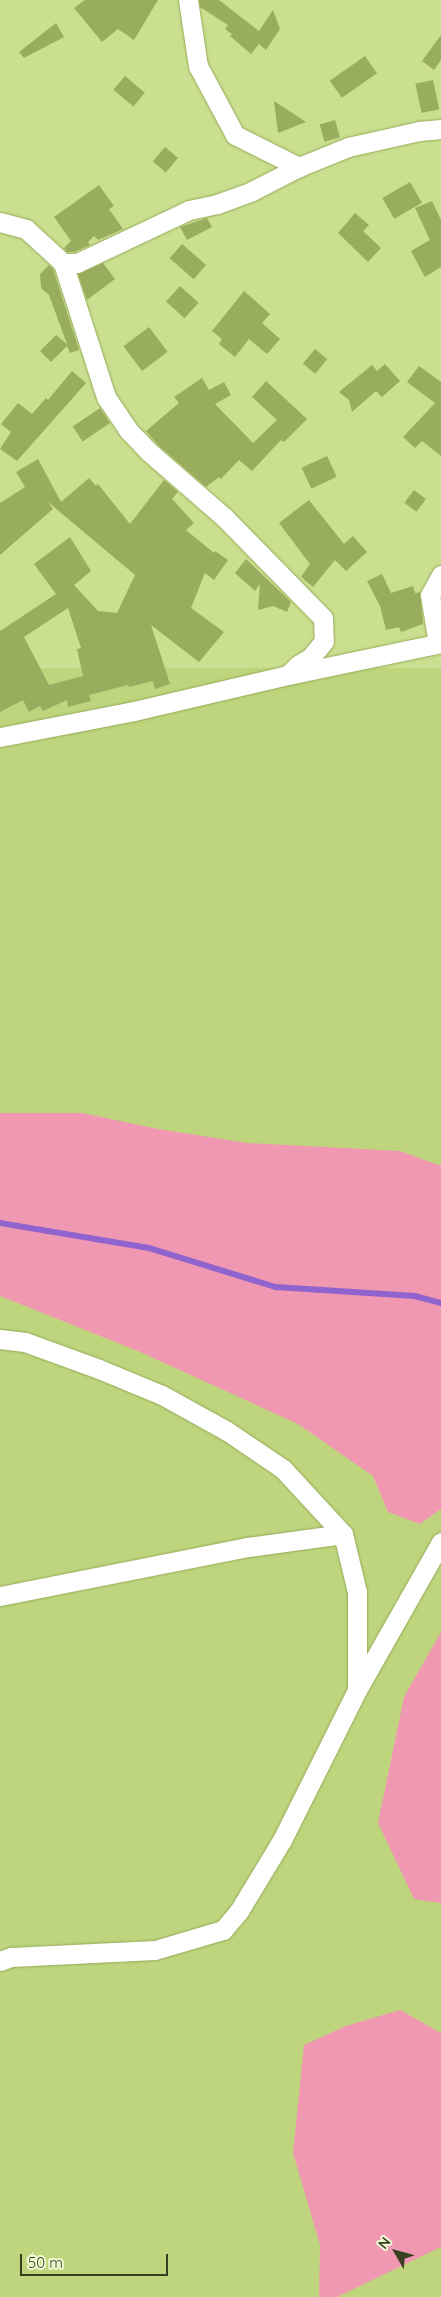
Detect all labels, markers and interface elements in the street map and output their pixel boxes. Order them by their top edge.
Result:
north arrow [371,2227,421,2277]
text: N [374,2233,394,2252]
scale bar [22,2244,170,2276]
text: 50 m [28,2253,63,2272]

